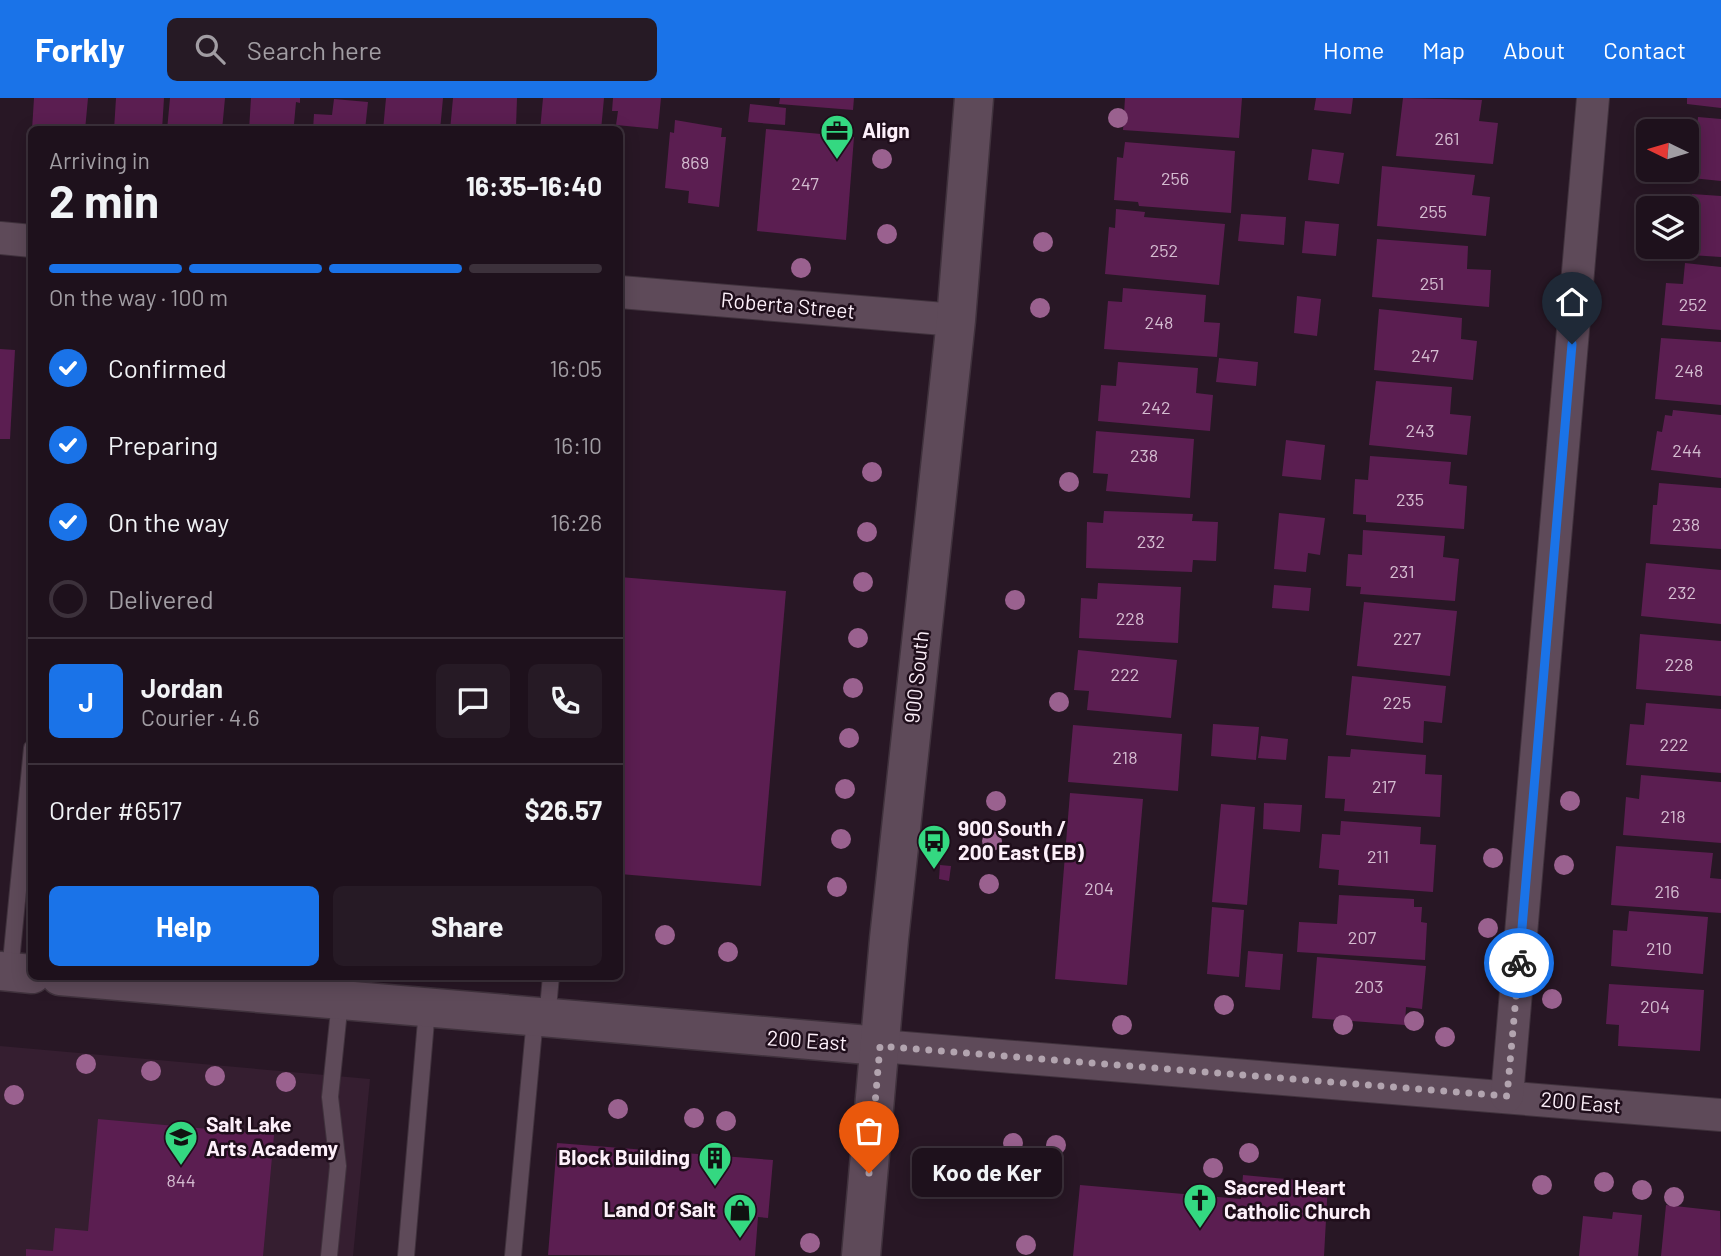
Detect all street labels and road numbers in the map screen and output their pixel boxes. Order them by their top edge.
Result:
street label: Roberta Street [720,286,856,323]
street label: 900 South [898,629,933,724]
street label: 200 East [766,1024,848,1055]
street label: 200 East [1540,1086,1622,1117]

